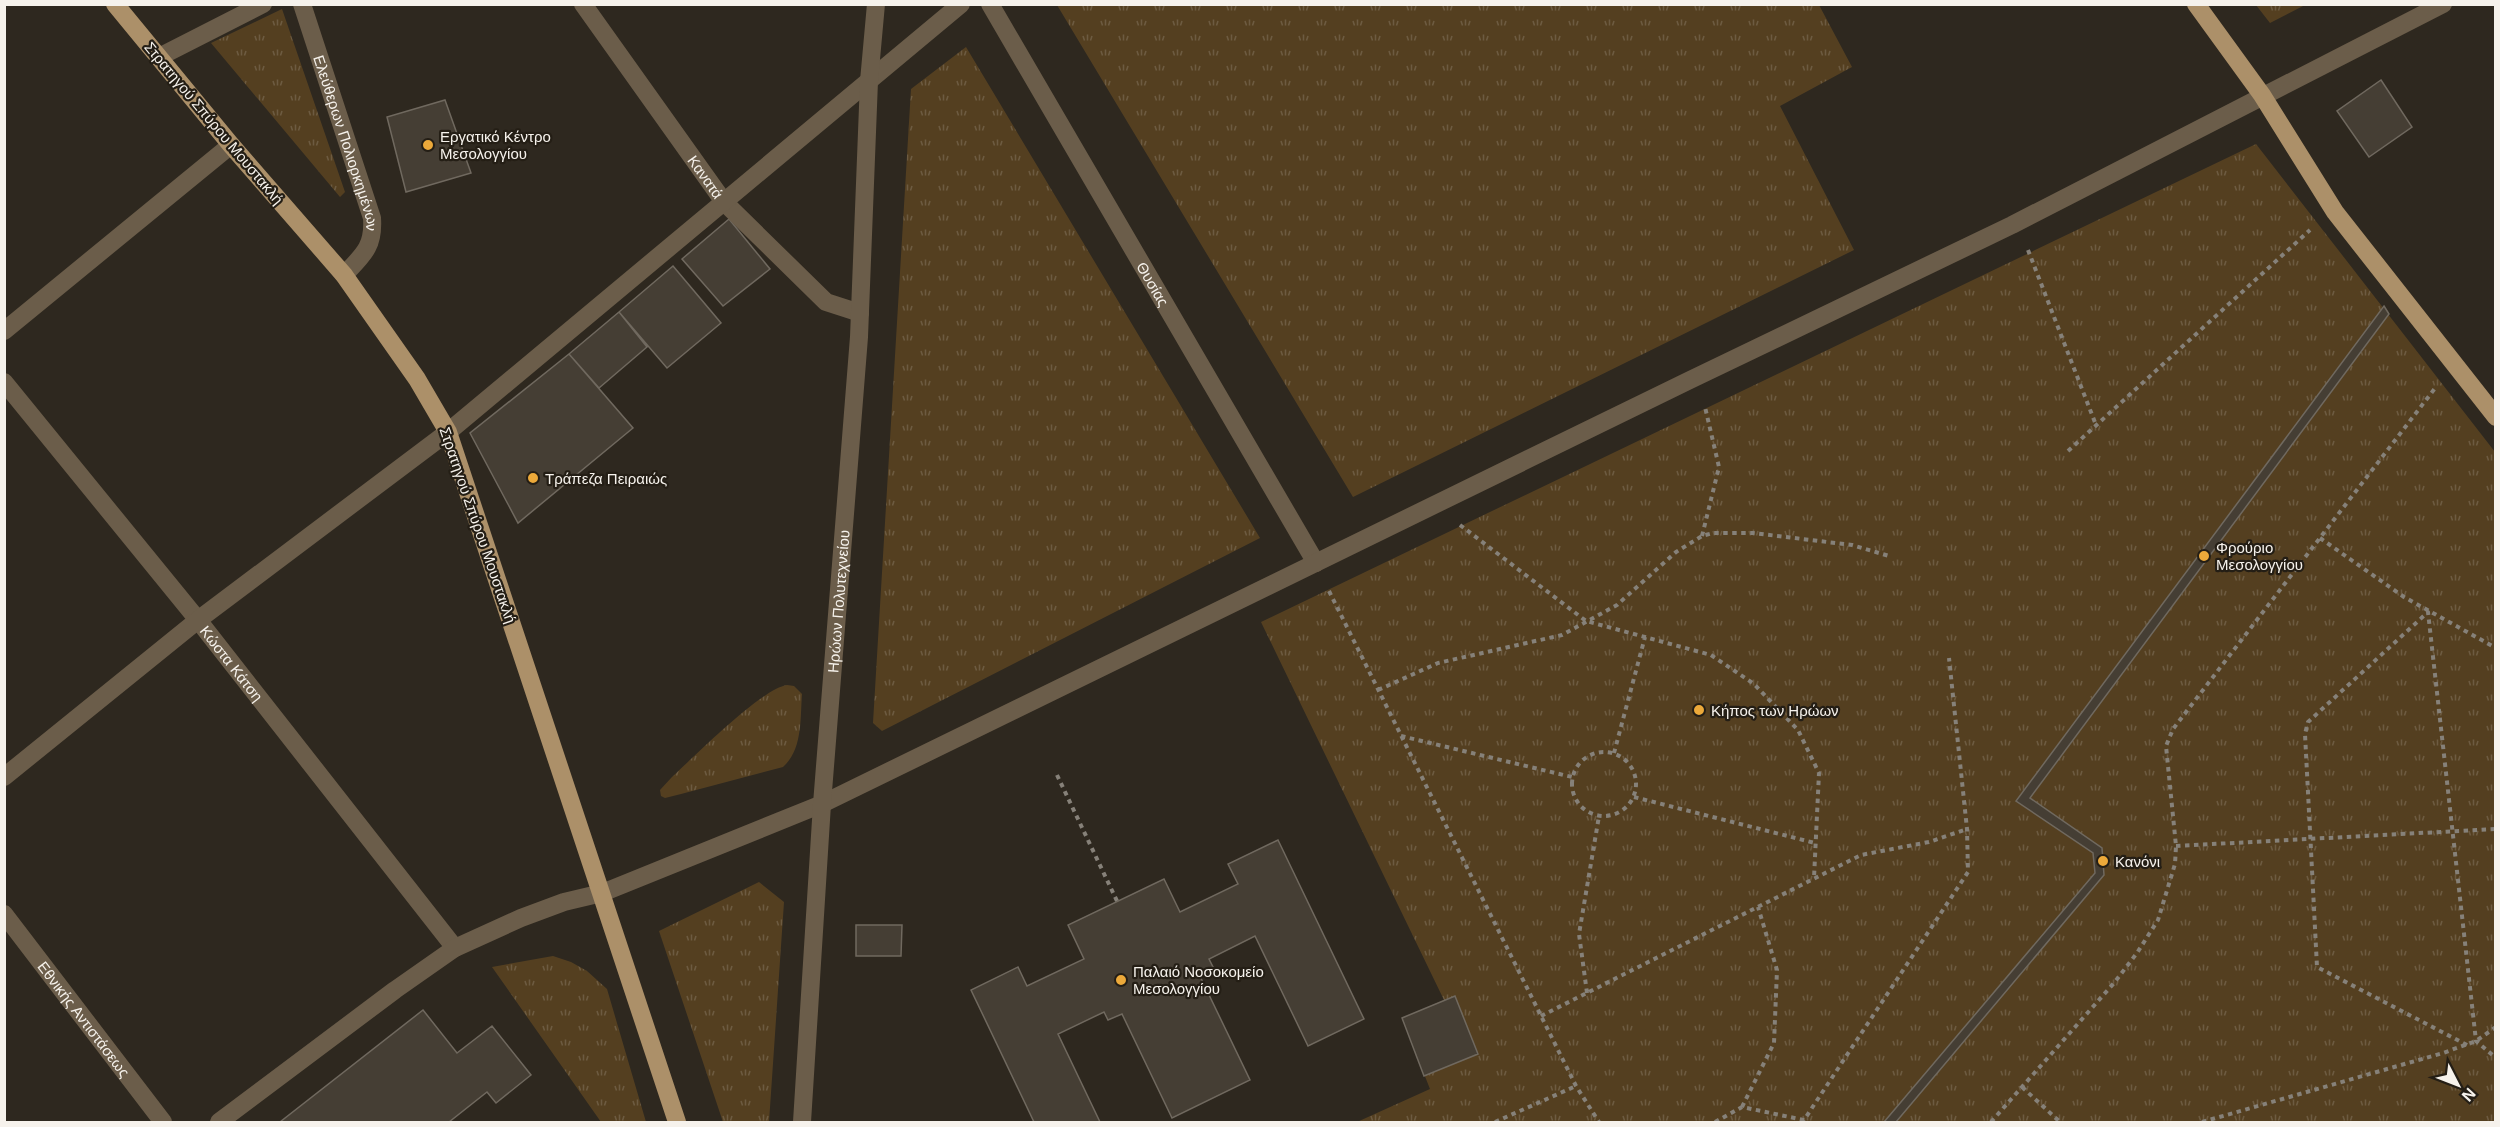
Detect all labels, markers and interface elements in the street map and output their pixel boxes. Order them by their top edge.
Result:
street label: Στρατηγού Σπύρου Μουστακλή [141,38,287,208]
street label: Ελεύθερων Πολιορκημένων [311,53,382,231]
place label: Eργατικό Κέντρο Μεσολογγίου [440,128,551,162]
marker: Eργατικό Κέντρο Μεσολογγίου [421,138,435,152]
street label: Κανατά [685,152,727,202]
street label: Θυσίας [1134,259,1173,309]
street label: Στρατηγού Σπύρου Μουστακλή [436,425,520,625]
place label: Τράπεζα Πειραιώς [545,470,667,487]
marker: Τράπεζα Πειραιώς [526,471,540,485]
street label: Ηρώων Πολυτεχνείου [824,529,852,673]
place label: Φρούριο Μεσολογγίου [2216,539,2303,573]
marker: Φρούριο Μεσολογγίου [2197,549,2211,563]
street label: Κώστα Κάτση [197,622,267,704]
place label: Κήπος των Ηρώων [1711,702,1839,719]
marker: Κήπος των Ηρώων [1692,703,1706,717]
place label: Κανόνι [2115,853,2160,870]
marker: Κανόνι [2096,854,2110,868]
street label: Εθνικής Αντιστάσεως [35,958,134,1080]
place label: Παλαιό Νοσοκομείο Μεσολογγίου [1133,963,1264,997]
marker: Παλαιό Νοσοκομείο Μεσολογγίου [1114,973,1128,987]
north arrow [2428,1055,2488,1115]
text: N [2459,1085,2479,1105]

